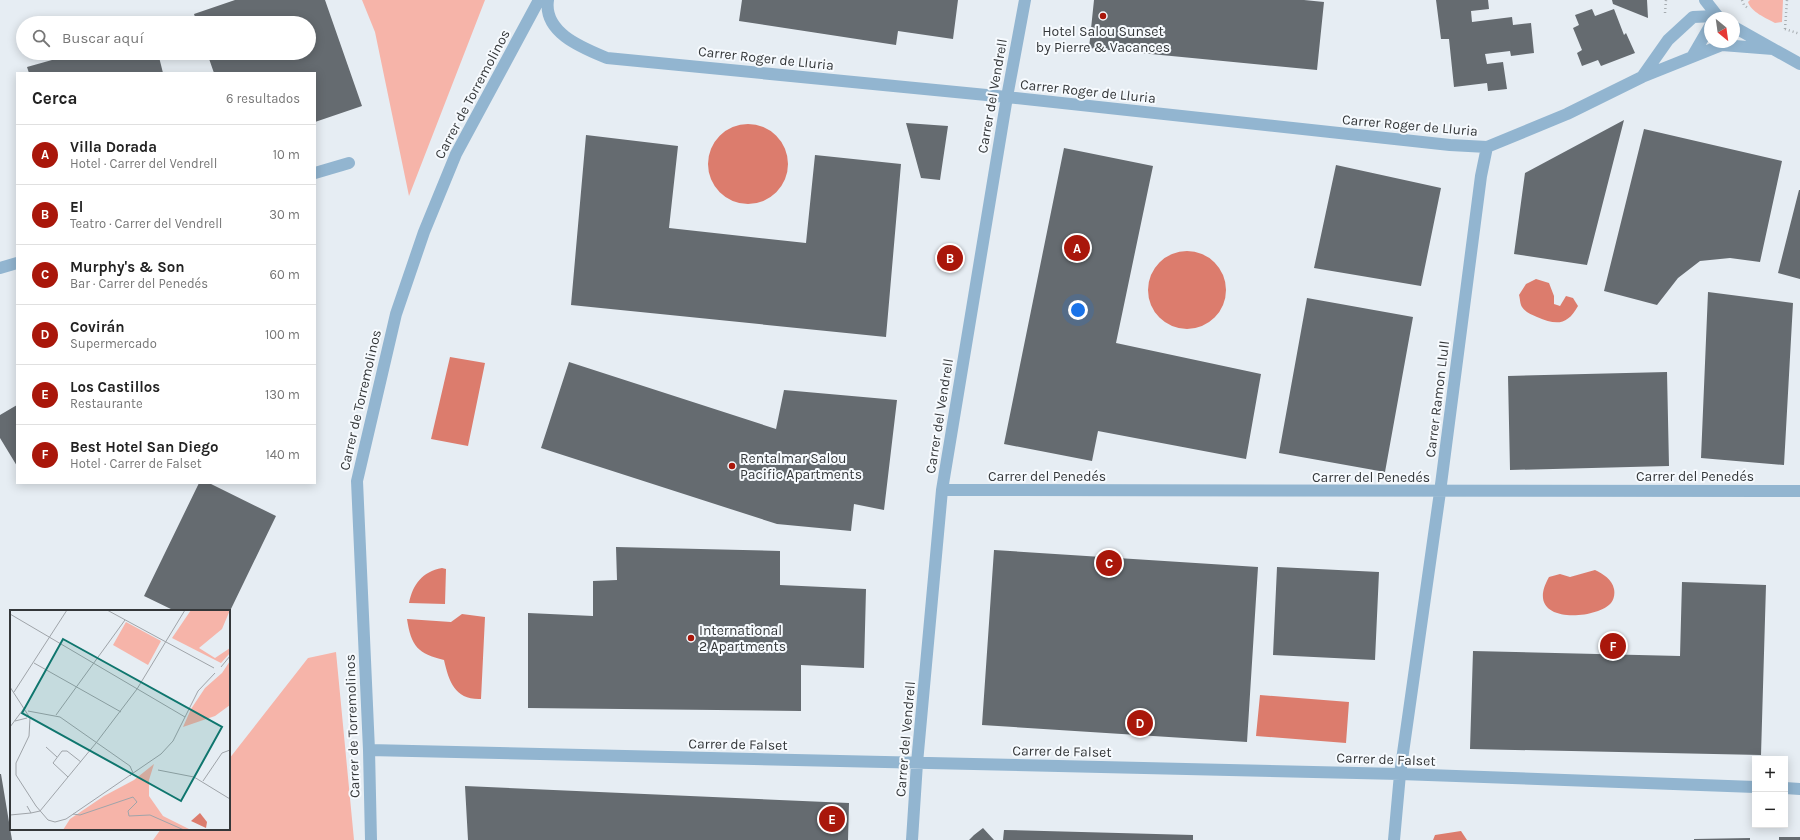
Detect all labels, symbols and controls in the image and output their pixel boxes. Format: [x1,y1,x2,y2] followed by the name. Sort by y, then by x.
[1098,11,1108,21] marker: Hotel Salou Sunset by Pierre & Vacances
[1704,12,1740,48] north arrow
[16,16,316,60] search box
[1036,23,1170,56] place label: Hotel Salou Sunset by Pierre & Vacances
[30,27,52,49] icon: search
[431,27,514,162] street label: Carrer de Torremolinos
[62,29,144,47] text: Buscar aquí
[974,37,1011,155] street label: Carrer del Vendrell
[697,43,835,74] street label: Carrer Roger de Lluria
[1019,76,1157,107] street label: Carrer Roger de Lluria
[32,88,77,108] text: Cerca
[226,91,300,106] text: 6 resultados
[1341,111,1479,140] street label: Carrer Roger de Lluria
[70,138,157,156] text: Villa Dorada
[41,147,49,162] text: A
[273,147,300,162] text: 10 m
[70,156,217,171] text: Hotel · Carrer del Vendrell
[70,198,83,216] text: El
[41,207,49,222] text: B
[269,207,300,222] text: 30 m
[70,216,222,231] text: Teatro · Carrer del Vendrell
[1064,233,1090,263] pin: A
[937,243,963,273] pin: B
[70,258,185,276] text: Murphy's & Son
[41,267,49,282] text: C
[270,267,300,282] text: 60 m
[70,276,208,291] text: Bar · Carrer del Penedés
[1068,300,1088,320] your location
[70,318,125,336] text: Covirán
[41,327,49,342] text: D
[265,327,300,342] text: 100 m
[336,328,385,472] street label: Carrer de Torremolinos
[70,336,157,351] text: Supermercado
[1422,340,1453,458] street label: Carrer Ramon Llull
[922,357,957,475] street label: Carrer del Vendrell
[70,378,160,396] text: Los Castillos
[41,387,49,402] text: E
[265,387,300,402] text: 130 m
[70,396,143,411] text: Restaurante
[70,438,218,456] text: Best Hotel San Diego
[41,447,49,462] text: F
[265,447,300,462] text: 140 m
[740,450,862,483] place label: Rentalmar Salou Pacific Apartments
[70,456,202,471] text: Hotel · Carrer de Falset
[727,461,737,471] marker: Rentalmar Salou Pacific Apartments
[988,468,1106,485] street label: Carrer del Penedés
[1636,468,1754,485] street label: Carrer del Penedés
[1312,469,1430,486] street label: Carrer del Penedés
[1096,548,1122,578] pin: C
[10,610,230,830] inset map
[699,622,786,655] place label: International 2 Apartments
[1600,631,1626,661] pin: F
[686,633,696,643] marker: International 2 Apartments
[341,654,364,798] street label: Carrer de Torremolinos
[892,680,919,798] street label: Carrer del Vendrell
[1127,708,1153,738] pin: D
[688,735,788,754] street label: Carrer de Falset
[1012,742,1112,761] street label: Carrer de Falset
[1336,749,1436,770] street label: Carrer de Falset
[1752,756,1788,828] map controls
[1752,756,1788,792] button: +
[1752,792,1788,828] button: −
[819,804,845,834] pin: E

